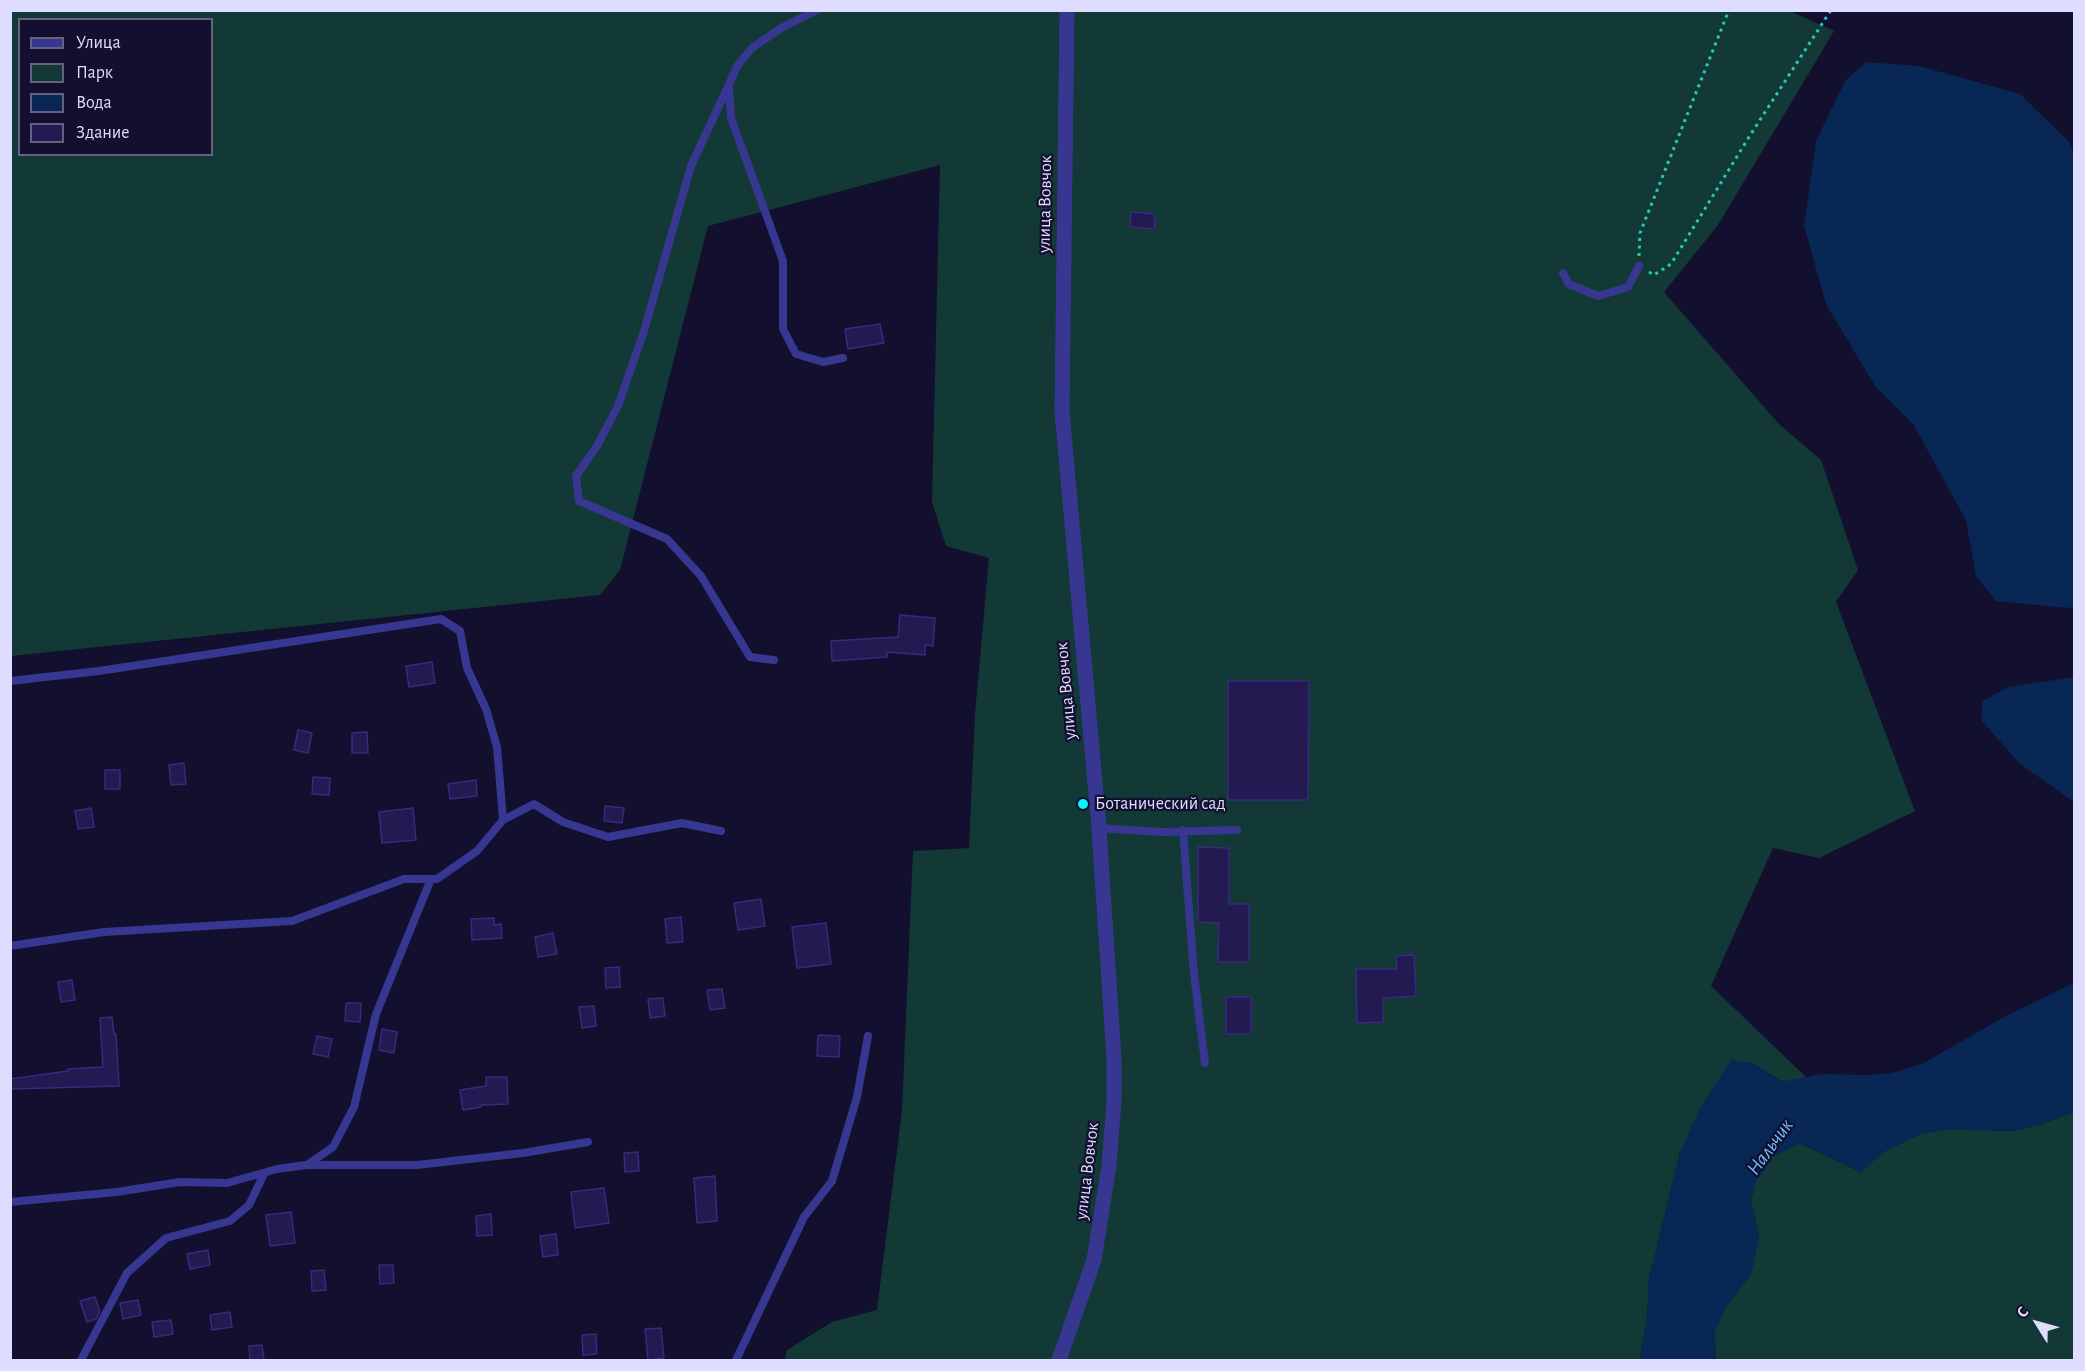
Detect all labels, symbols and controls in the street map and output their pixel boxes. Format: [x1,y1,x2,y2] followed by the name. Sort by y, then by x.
[18,18,213,156] legend
[76,34,121,52] text: Улица
[76,64,113,82] text: Парк
[76,94,112,112] text: Вода
[76,124,130,142] text: Здание
[1033,155,1057,253] street label: улица Вовчок
[1051,641,1081,741] street label: улица Вовчок
[1095,793,1226,815] place label: Ботанический сад
[1076,797,1090,811] marker: Ботанический сад
[1742,1114,1798,1180] water label: Нальчик
[1070,1121,1104,1221] street label: улица Вовчок
[2007,1293,2067,1353] north arrow
[2014,1304,2032,1321] text: С

